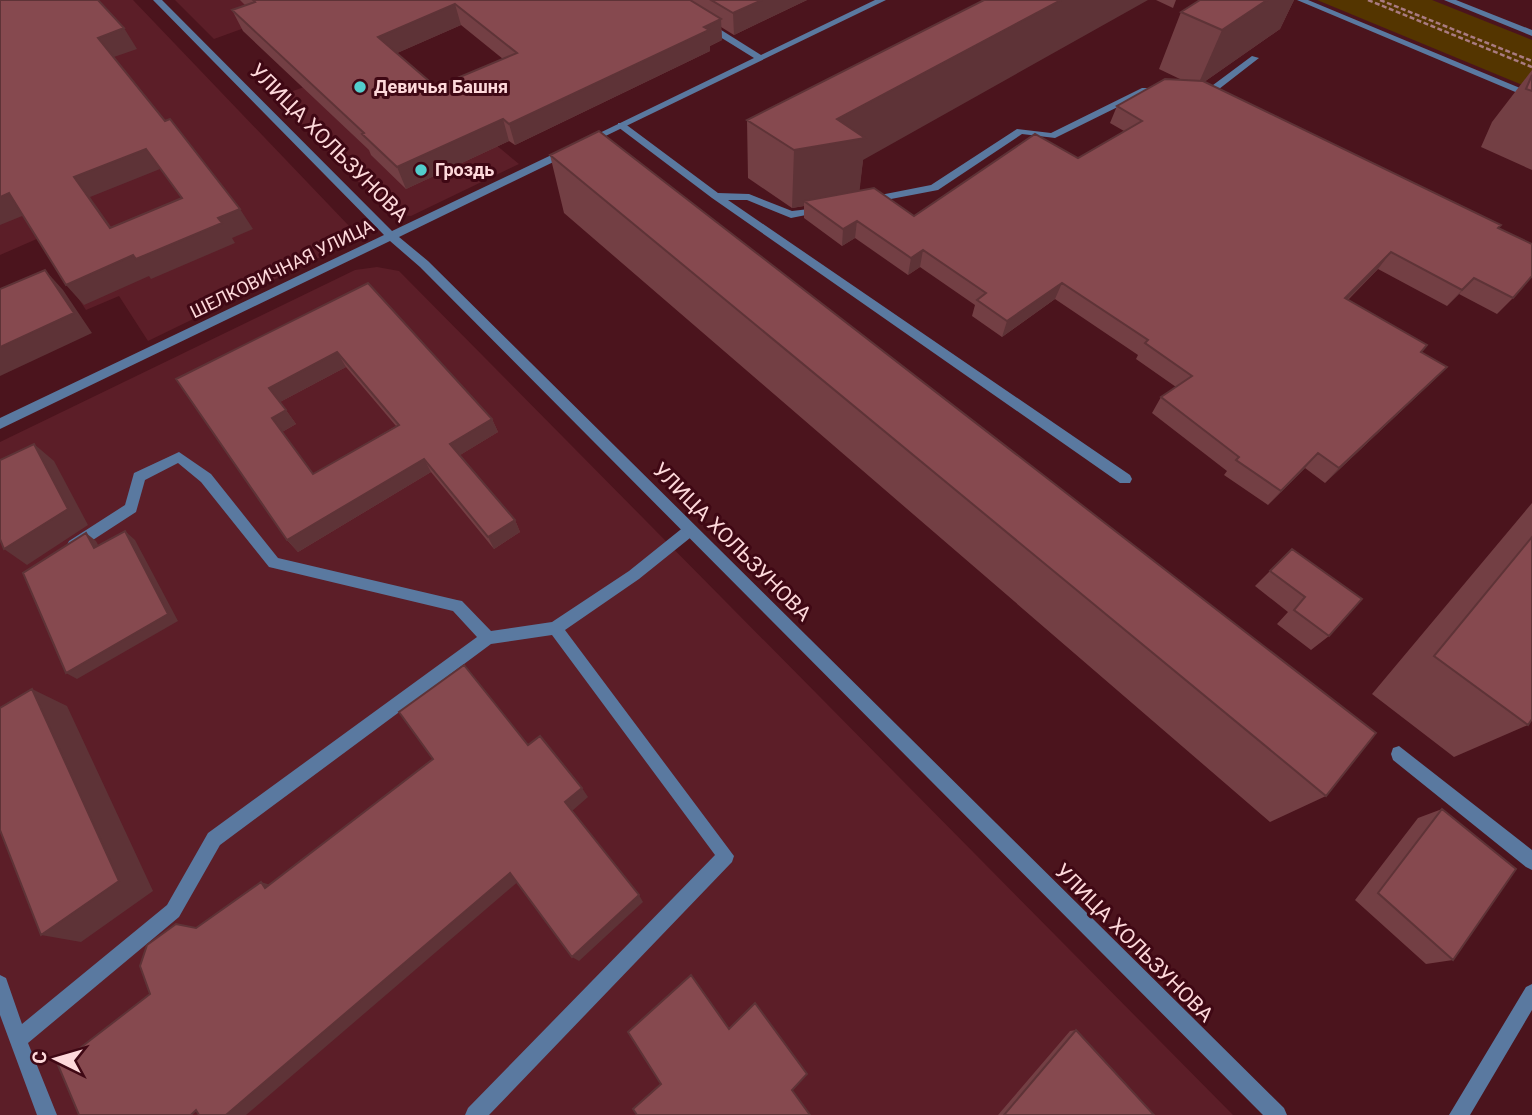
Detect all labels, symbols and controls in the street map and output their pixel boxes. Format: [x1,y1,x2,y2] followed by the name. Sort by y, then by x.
[245,59,413,227] street label: УЛИЦА ХОЛЬЗУНОВА
[374,76,508,97] place label: Девичья Башня
[352,79,368,95] marker: Девичья Башня
[435,159,494,180] place label: Гроздь
[413,162,429,178] marker: Гроздь
[186,215,377,322] street label: ШЕЛКОВИЧНАЯ УЛИЦА
[648,458,816,626] street label: УЛИЦА ХОЛЬЗУНОВА
[1050,859,1218,1027] street label: УЛИЦА ХОЛЬЗУНОВА
[21,1024,91,1094] north arrow
[28,1050,52,1065] text: С

